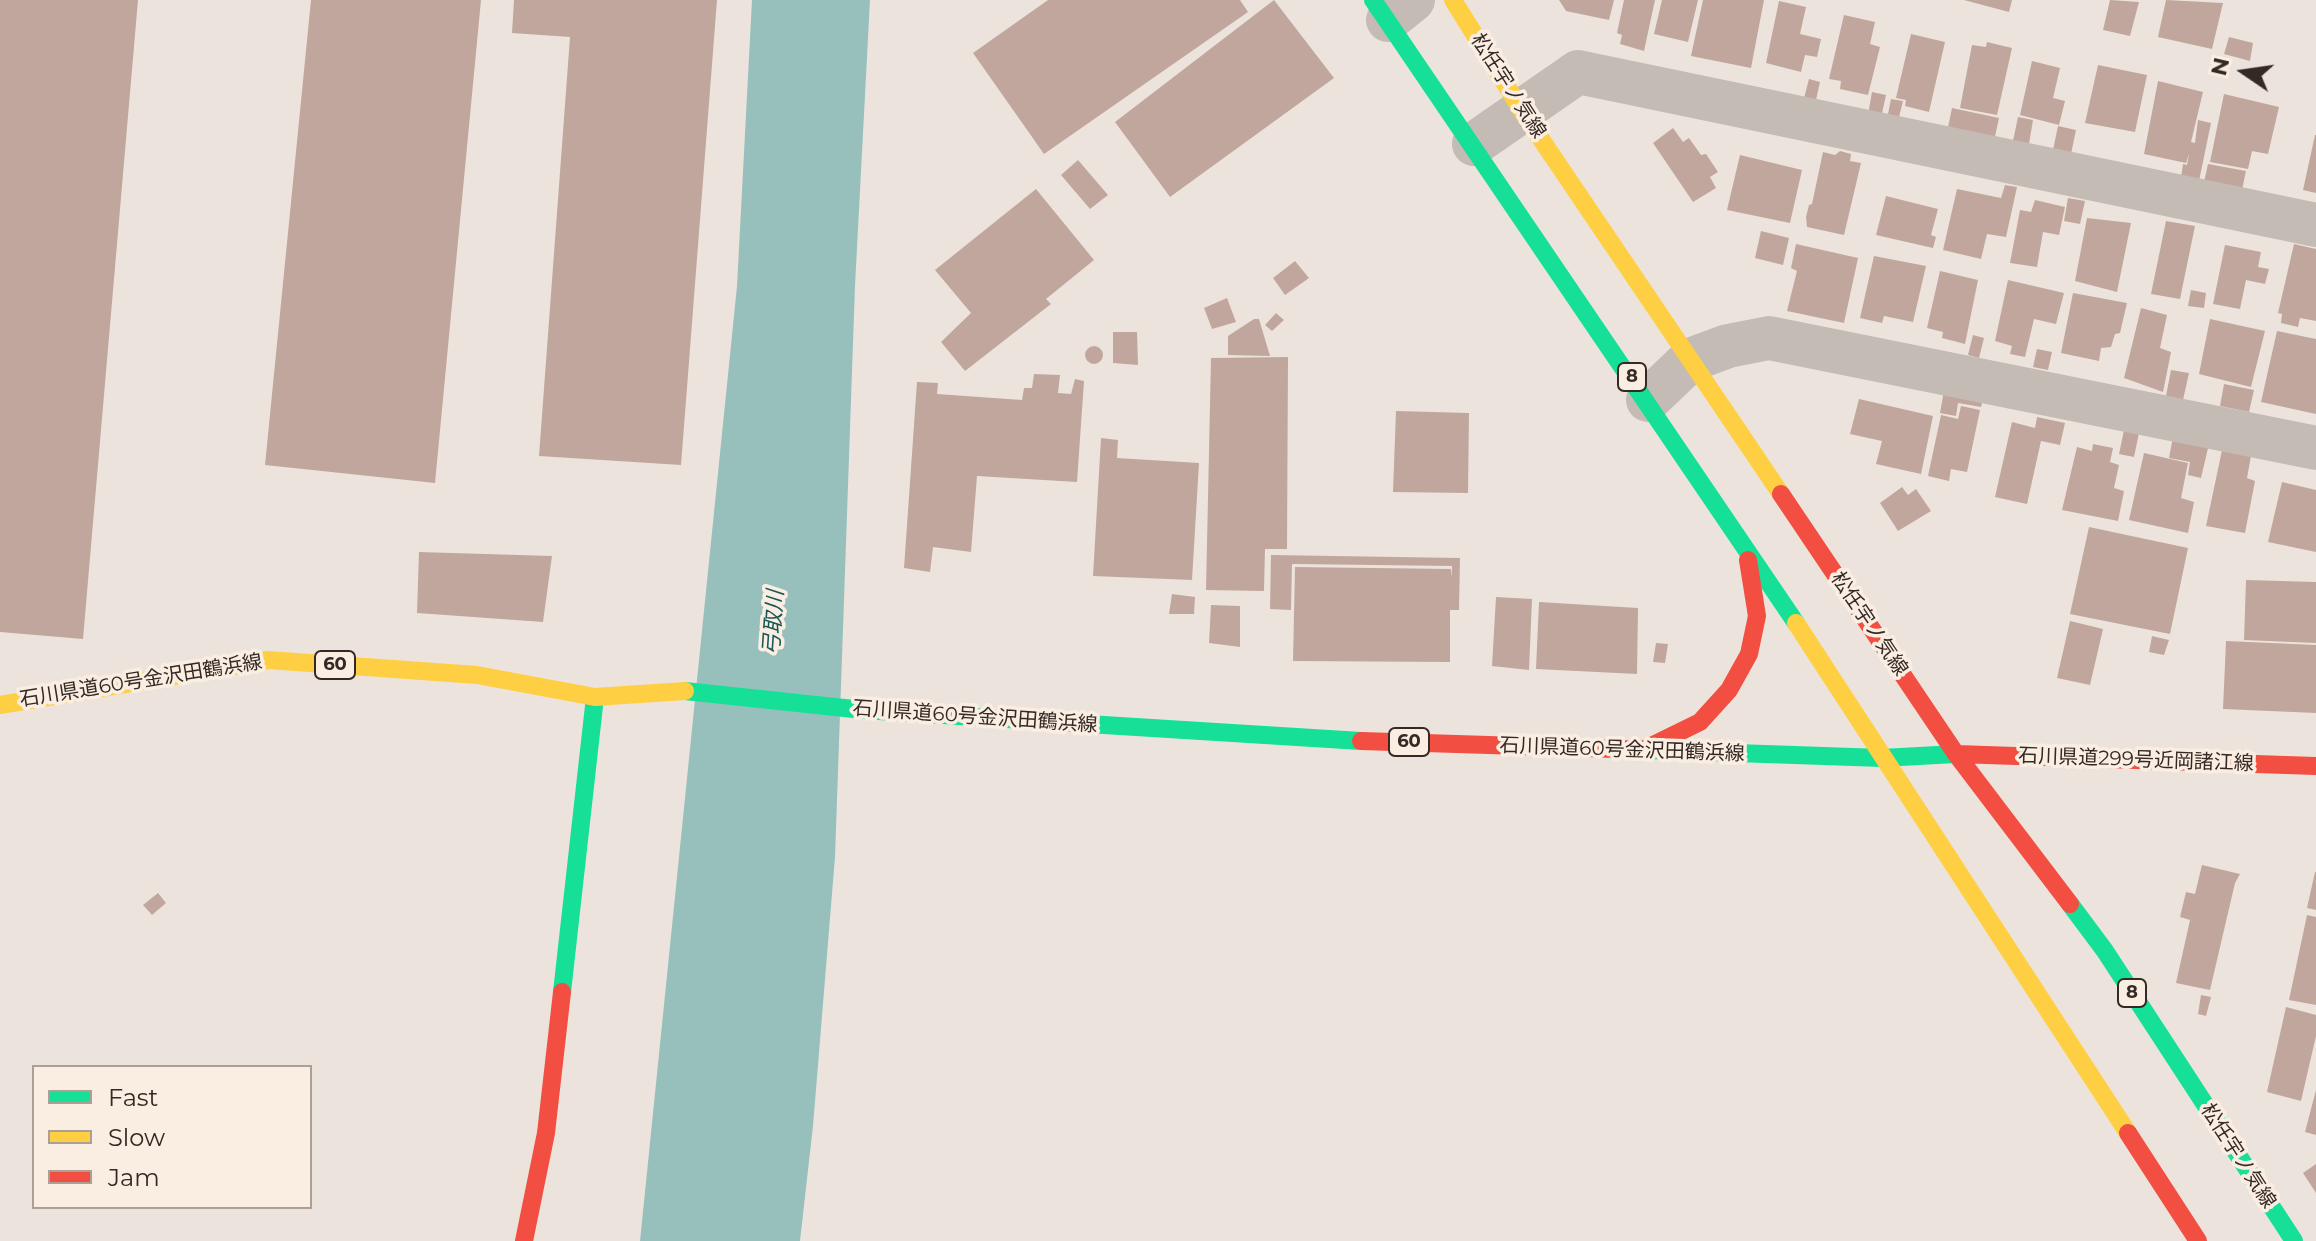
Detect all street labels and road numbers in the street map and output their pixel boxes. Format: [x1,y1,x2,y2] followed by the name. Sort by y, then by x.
[1465,29,1551,143] street label: 松任宇ノ気線
[1618,363,1646,391] road number: 8
[1826,568,1912,680] street label: 松任宇ノ気線
[18,650,264,712] street label: 石川県道60号金沢田鶴浜線
[315,651,355,679] road number: 60
[852,696,1098,738] street label: 石川県道60号金沢田鶴浜線
[1389,728,1429,756] road number: 60
[1499,734,1745,766] street label: 石川県道60号金沢田鶴浜線
[2018,744,2254,776] street label: 石川県道299号近岡諸江線
[2118,979,2146,1007] road number: 8
[2195,1099,2281,1213] street label: 松任宇ノ気線

